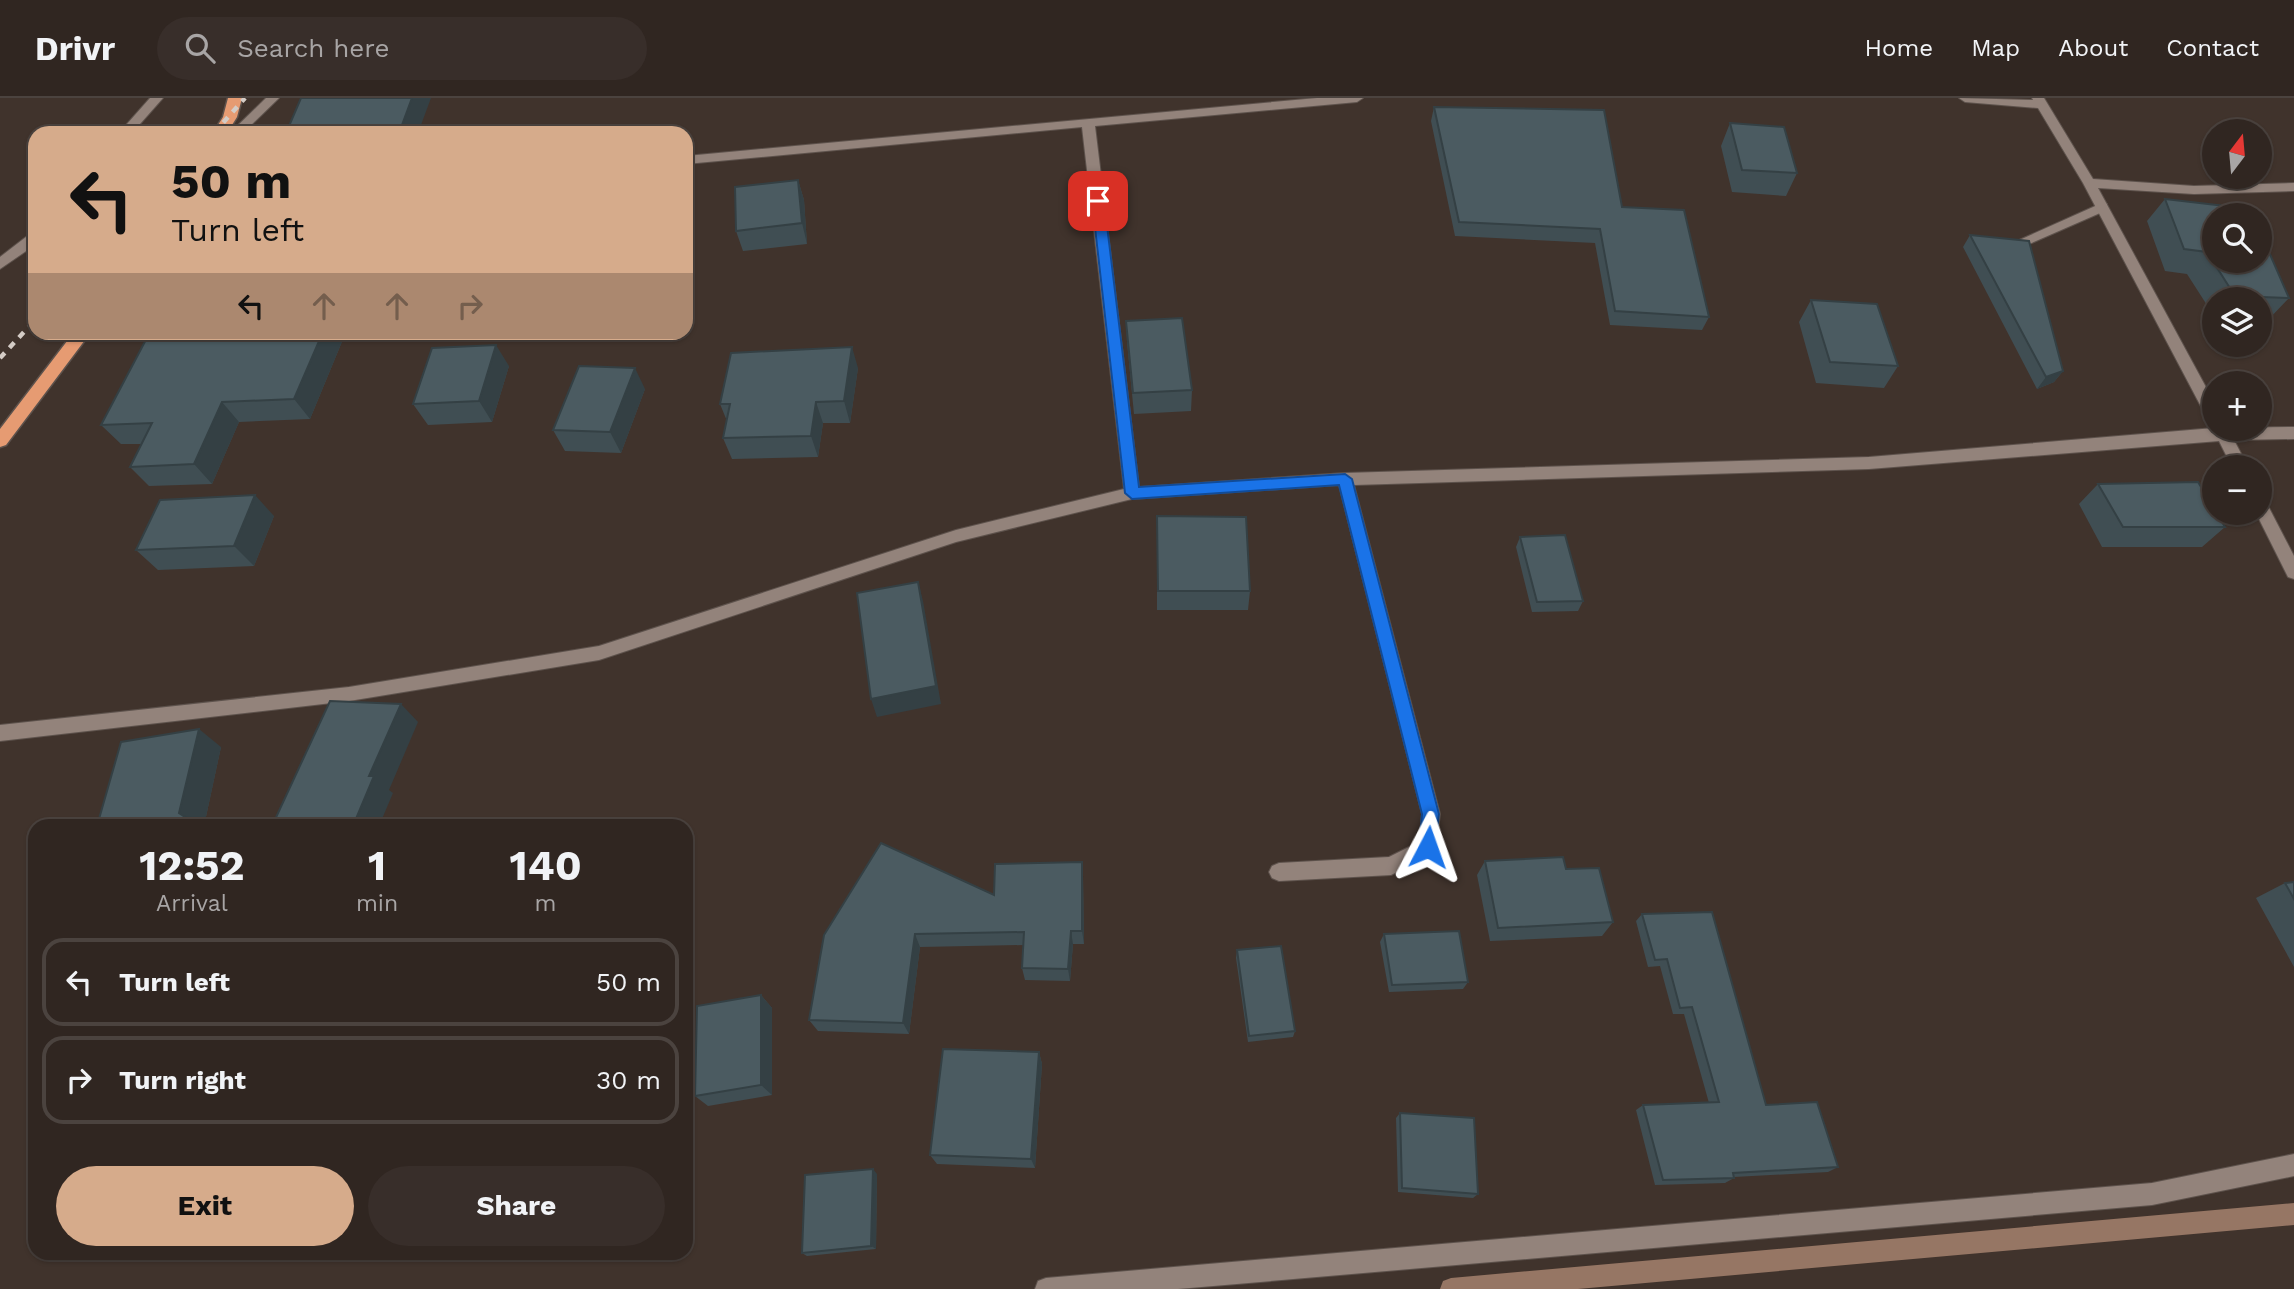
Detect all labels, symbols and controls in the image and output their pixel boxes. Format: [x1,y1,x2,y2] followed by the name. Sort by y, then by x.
[157,17,647,80] search box
[35,29,115,68] text: Drivr
[181,29,219,67] icon: search
[237,33,390,63] text: Search here
[1865,34,1933,62] text: Home
[1971,34,2020,62] text: Map
[2058,34,2128,62] text: About
[2166,34,2259,62] text: Contact
[2202,119,2272,189] north arrow
[2202,119,2272,525] map controls
[171,152,291,210] text: 50 m
[56,154,147,245] icon: left
[1068,171,1128,231] pin
[1079,182,1117,220] icon: arrive
[2202,203,2272,273] button: search
[171,211,304,249] text: Turn left
[232,287,270,325] icon: left
[305,287,343,325] icon: ahead
[378,287,416,325] icon: ahead
[451,287,489,325] icon: right
[2202,287,2272,357] button: layers
[2202,371,2272,441] button: +
[2202,455,2272,525] button: −
[1391,810,1465,884] position arrow
[139,841,245,890] text: 12:52
[368,841,386,890] text: 1
[509,841,582,890] text: 140
[156,890,228,917] text: Arrival
[356,890,398,917] text: min
[535,890,557,917] text: m
[60,963,98,1001] icon: left
[119,967,230,997] text: Turn left
[596,967,661,997] text: 50 m
[60,1061,98,1099] icon: right
[119,1065,246,1095] text: Turn right
[596,1065,661,1095] text: 30 m
[56,1166,354,1246] button: Exit
[368,1166,665,1246] button: Share

